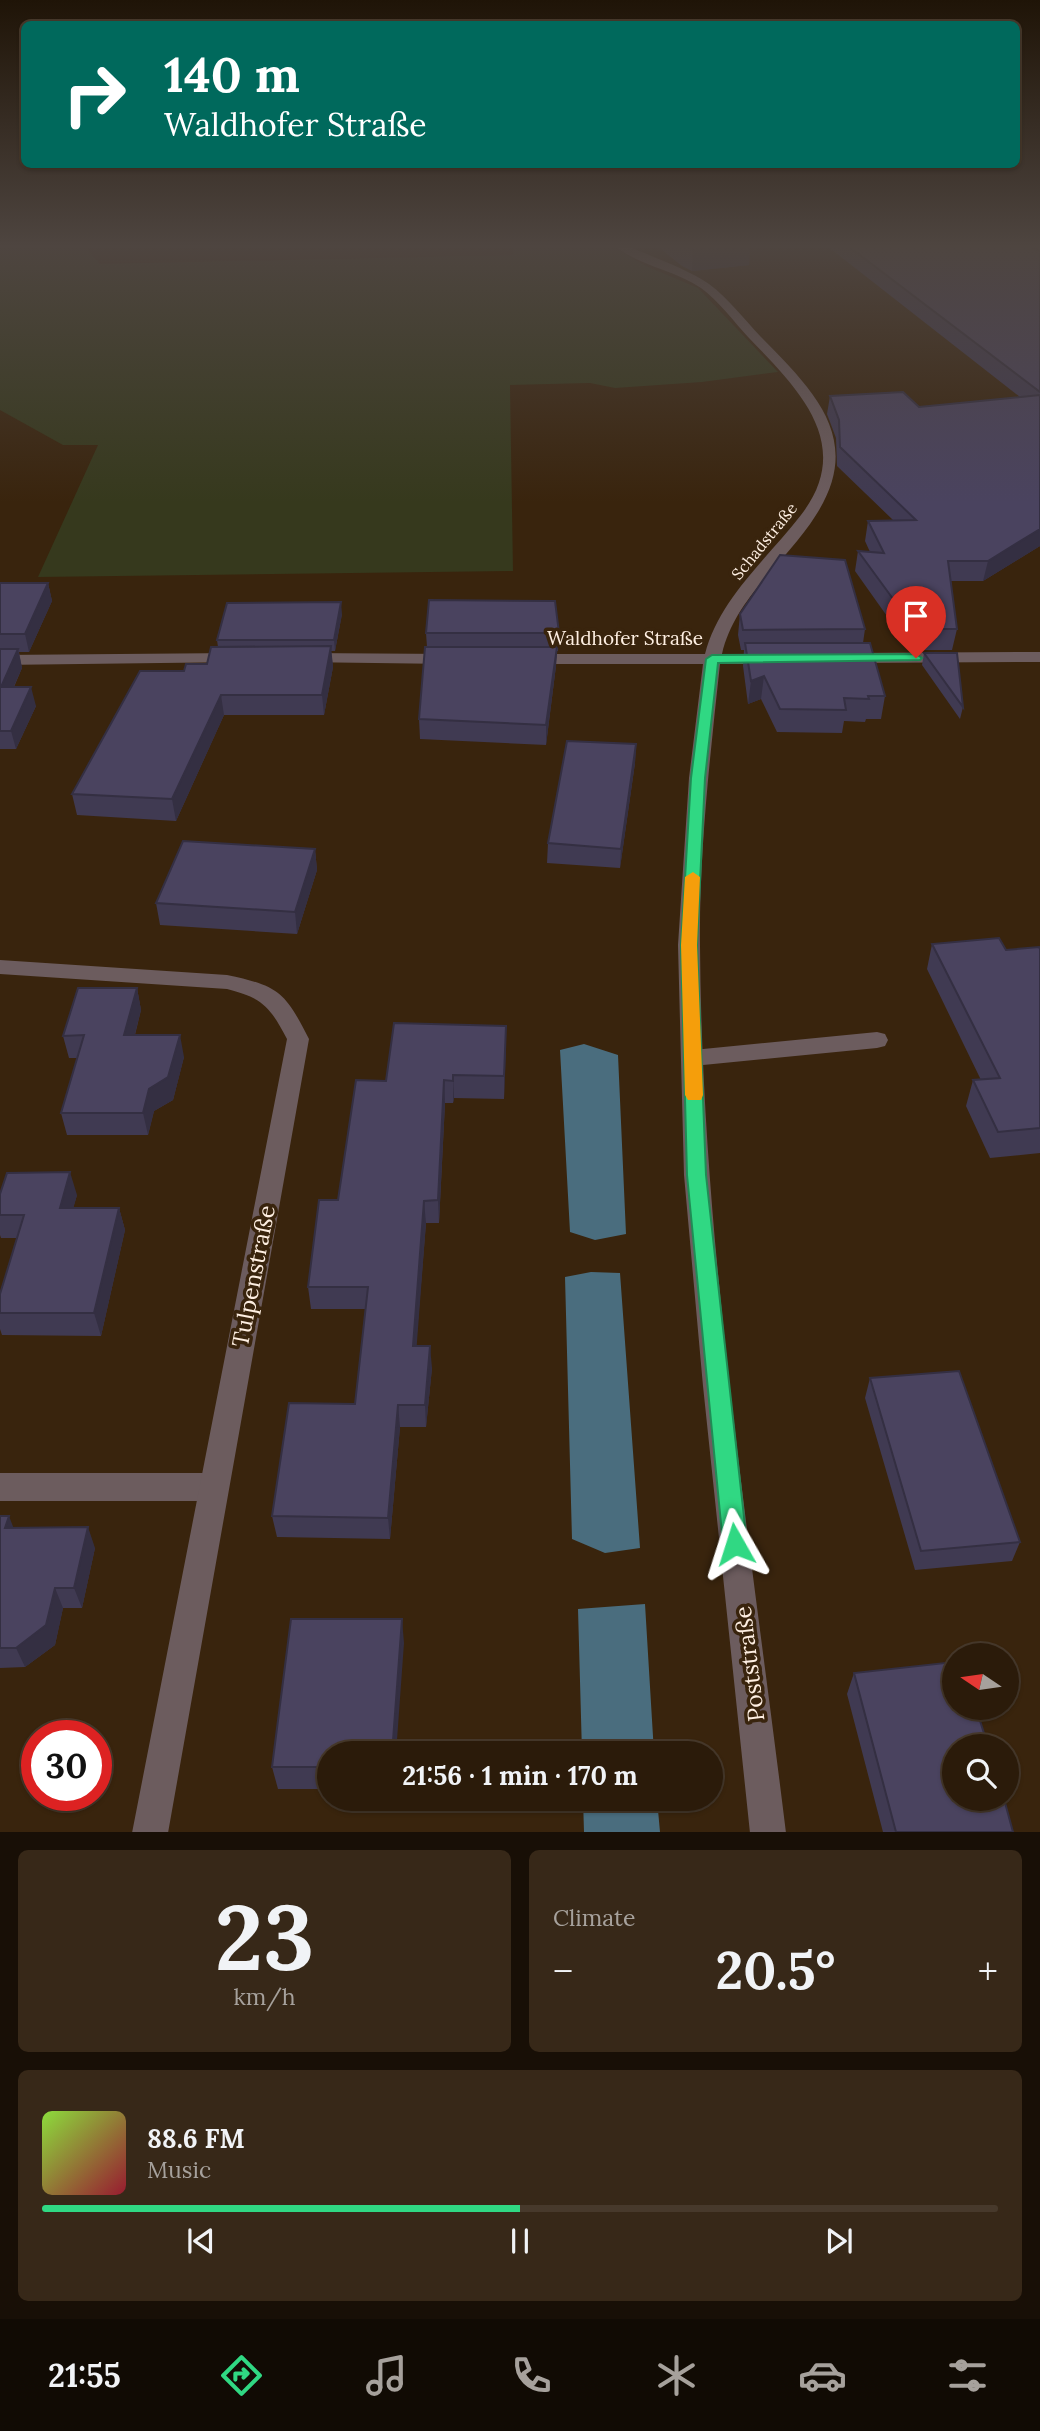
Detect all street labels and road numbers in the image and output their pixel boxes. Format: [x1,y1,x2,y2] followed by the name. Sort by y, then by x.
[727,498,801,584] street label: Schadstraße
[547,626,703,650] street label: Waldhofer Straße
[225,1203,281,1349] street label: Tulpenstraße
[728,1605,770,1723] street label: Poststraße

